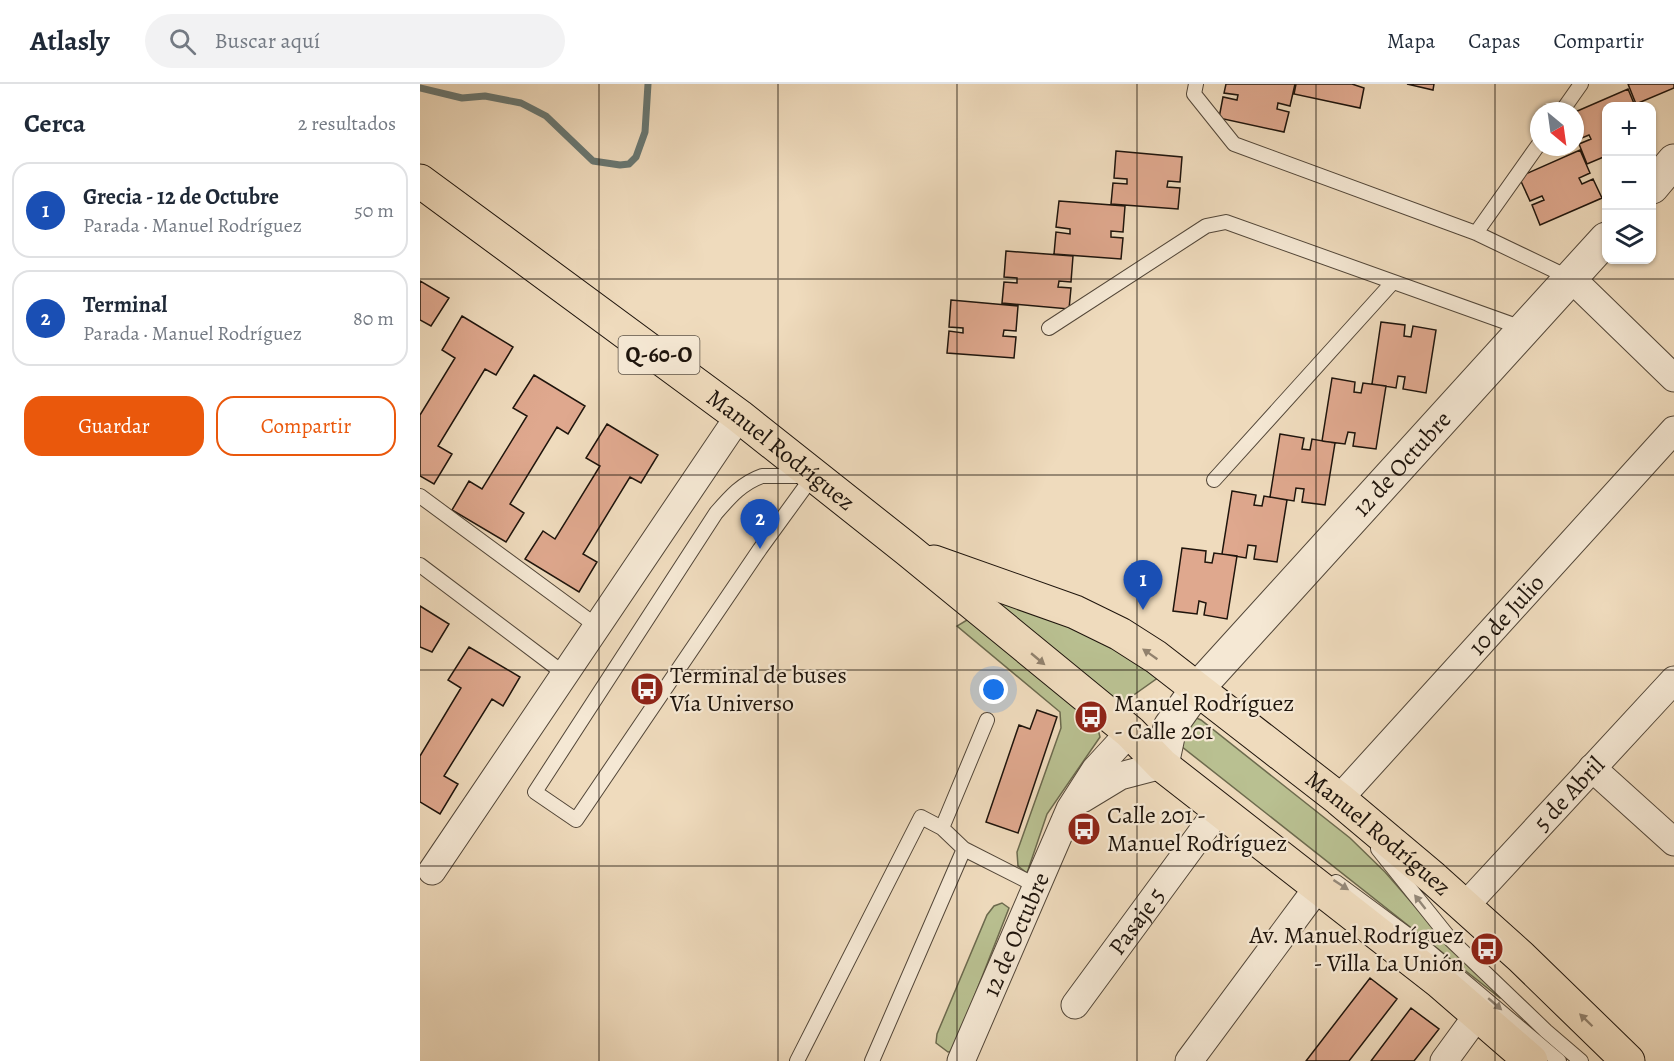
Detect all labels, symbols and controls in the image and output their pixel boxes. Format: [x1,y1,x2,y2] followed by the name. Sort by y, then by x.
[145,14,565,68] search box
[30,22,109,60] text: Atlasly
[166,25,199,58] icon: search
[214,26,320,56] text: Buscar aquí
[1387,27,1435,55] text: Mapa
[1468,27,1521,55] text: Capas
[1554,27,1644,55] text: Compartir
[1530,102,1584,156] north arrow
[1602,102,1656,264] map controls
[1602,102,1656,156] button: +
[24,106,86,141] text: Cerca
[298,110,396,137] text: 2 resultados
[1602,156,1656,210] button: −
[83,182,279,212] text: Grecia - 12 de Octubre
[42,197,49,224] text: 1
[354,197,394,224] text: 50 m
[1602,210,1656,264] button: layers
[83,212,302,239] text: Parada · Manuel Rodríguez
[83,290,167,320] text: Terminal
[41,305,50,332] text: 2
[353,305,394,332] text: 80 m
[83,320,302,347] text: Parada · Manuel Rodríguez
[618,336,700,374] road number: Q-60-O
[700,382,862,518] street label: Manuel Rodríguez
[24,396,204,456] button: Guardar
[216,396,396,456] button: Compartir
[1345,404,1458,523] street label: 12 de Octubre
[740,500,780,549] pin: 2
[1124,560,1162,610] pin: 1
[1461,567,1551,662] street label: 10 de Julio
[1143,648,1159,660] one-way arrow
[1030,653,1046,666] one-way arrow
[669,659,847,719] place label: Terminal de buses Vía Universo
[629,671,665,707] bus stop icon: Terminal de buses Vía Universo
[979,675,1008,704] your location
[1114,687,1294,747] place label: Manuel Rodríguez - Calle 201
[1073,699,1109,735] bus stop icon: Manuel Rodríguez - Calle 201
[1526,749,1612,838] street label: 5 de Abril
[1299,763,1458,903] street label: Manuel Rodríguez
[1107,799,1287,859] place label: Calle 201 - Manuel Rodríguez
[1066,811,1102,847] bus stop icon: Calle 201 - Manuel Rodríguez
[975,867,1057,1001] street label: 12 de Octubre
[1332,879,1348,891] one-way arrow
[1101,881,1172,962] street label: Pasaje 5
[1415,895,1427,910] one-way arrow
[1249,919,1464,979] place label: Av. Manuel Rodríguez - Villa La Unión
[1469,931,1505,967] bus stop icon: Av. Manuel Rodríguez - Villa La Unión
[1487,998,1503,1011] one-way arrow
[1579,1014,1593,1028] one-way arrow

